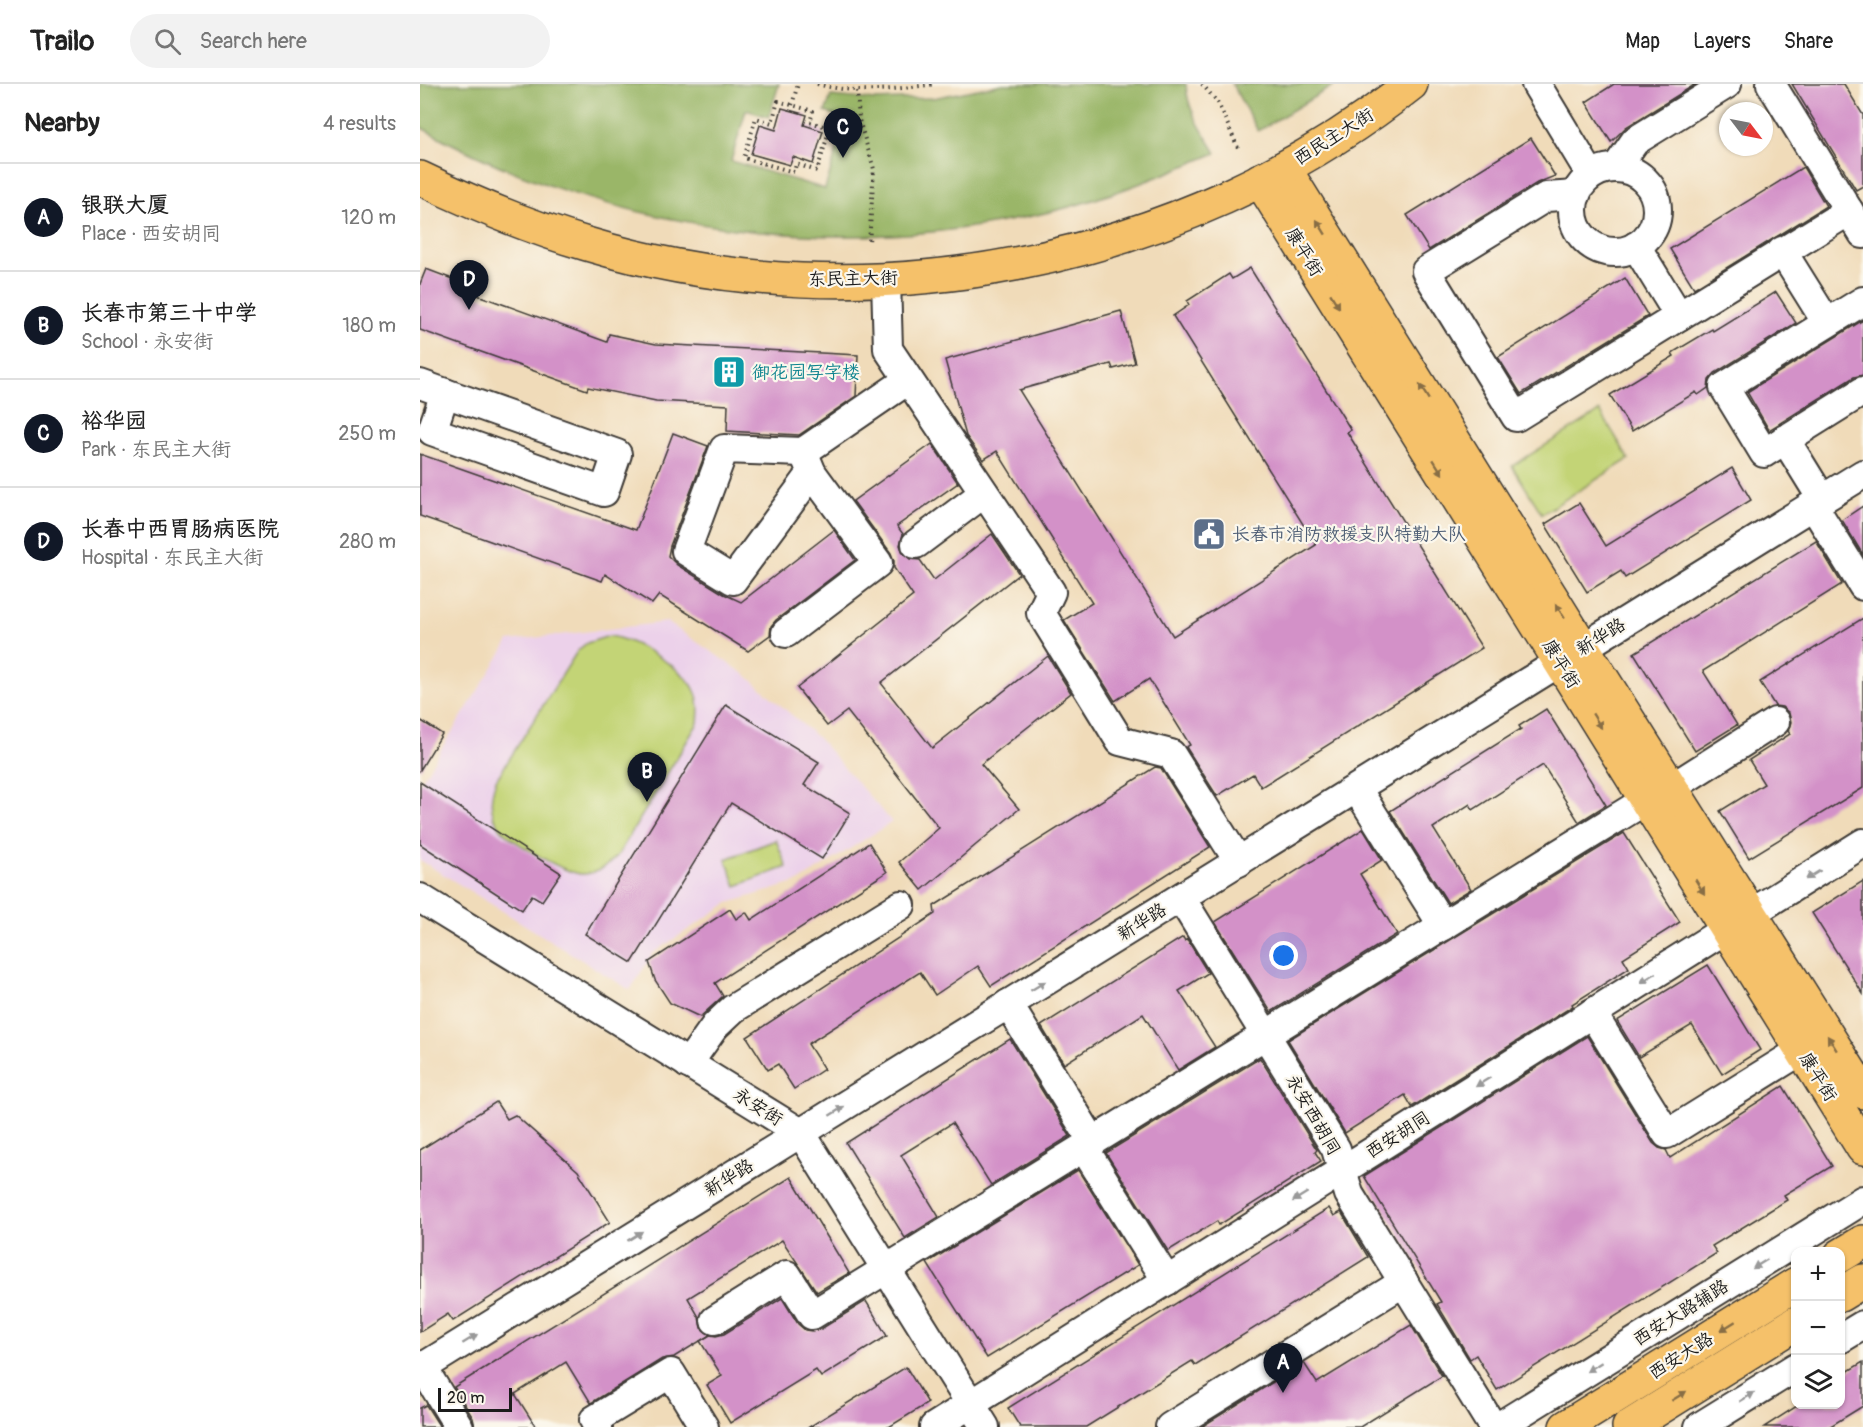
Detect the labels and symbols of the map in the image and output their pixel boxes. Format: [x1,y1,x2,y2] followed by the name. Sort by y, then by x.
[1719,102,1773,156] north arrow
[1290,103,1378,171] street label: 西民主大街
[824,109,862,158] pin: C
[1315,219,1327,235] one-way arrow
[1280,223,1328,281] street label: 康平街
[449,260,488,310] pin: D
[808,267,898,291] street label: 东民主大街
[1330,293,1341,309] one-way arrow
[711,354,747,390] building icon: 御花园写字楼
[752,361,860,384] place label: 御花园写字楼
[1418,384,1429,400] one-way arrow
[1433,459,1444,475] one-way arrow
[1191,516,1227,552] public building icon: 长春市消防救援支队特勤大队
[1232,523,1466,546] place label: 长春市消防救援支队特勤大队
[1555,603,1566,619] one-way arrow
[1572,613,1630,661] street label: 新华路
[1537,635,1585,693] street label: 康平街
[1591,713,1602,729] one-way arrow
[628,752,666,802] pin: B
[1805,869,1822,880] one-way arrow
[1695,879,1706,895] one-way arrow
[1113,898,1171,946] street label: 新华路
[1269,941,1298,970] your location
[1640,972,1656,983] one-way arrow
[1030,981,1046,992] one-way arrow
[1826,1035,1837,1051] one-way arrow
[1794,1048,1842,1106] street label: 康平街
[1281,1070,1345,1160] street label: 永安西胡同
[1475,1076,1491,1087] one-way arrow
[729,1083,787,1131] street label: 永安街
[829,1106,845,1117] one-way arrow
[1361,1106,1435,1164] street label: 西安胡同
[700,1154,758,1202] street label: 新华路
[1292,1191,1308,1202] one-way arrow
[627,1230,644,1241] one-way arrow
[1752,1259,1768,1270] one-way arrow
[1629,1275,1733,1351] street label: 西安大路辅路
[1720,1321,1736,1332] one-way arrow
[1644,1327,1718,1385] street label: 西安大路
[462,1333,478,1344] one-way arrow
[1264,1344,1302,1393] pin: A
[1586,1362,1602,1373] one-way arrow
[438,1385,512,1412] scale bar
[1671,1391,1687,1402] one-way arrow
[1739,1391,1755,1402] one-way arrow

